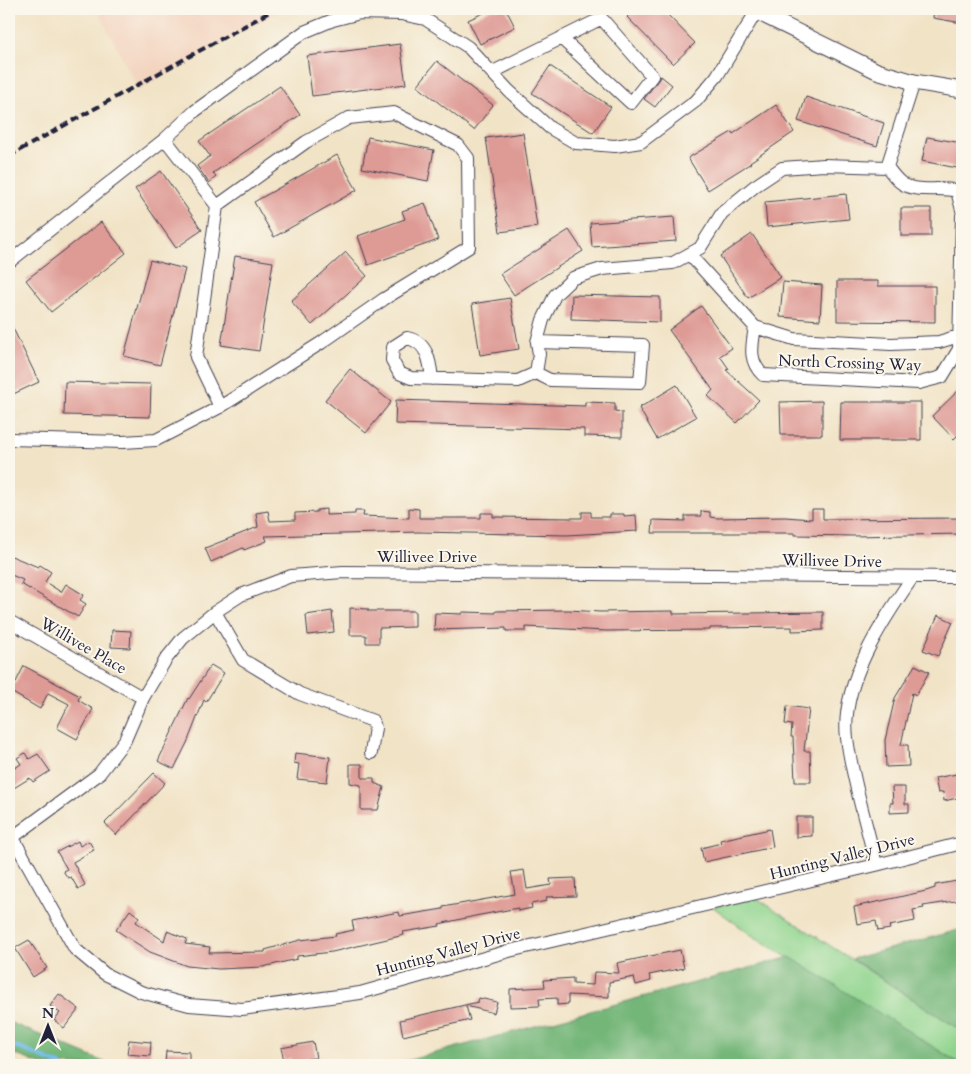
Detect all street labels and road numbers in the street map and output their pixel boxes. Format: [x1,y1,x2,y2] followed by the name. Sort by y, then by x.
[778,350,923,377] street label: North Crossing Way
[376,546,477,568] street label: Willivee Drive
[781,549,882,573] street label: Willivee Drive
[35,612,131,680] street label: Willivee Place
[767,828,917,886] street label: Hunting Valley Drive
[374,922,523,982] street label: Hunting Valley Drive

